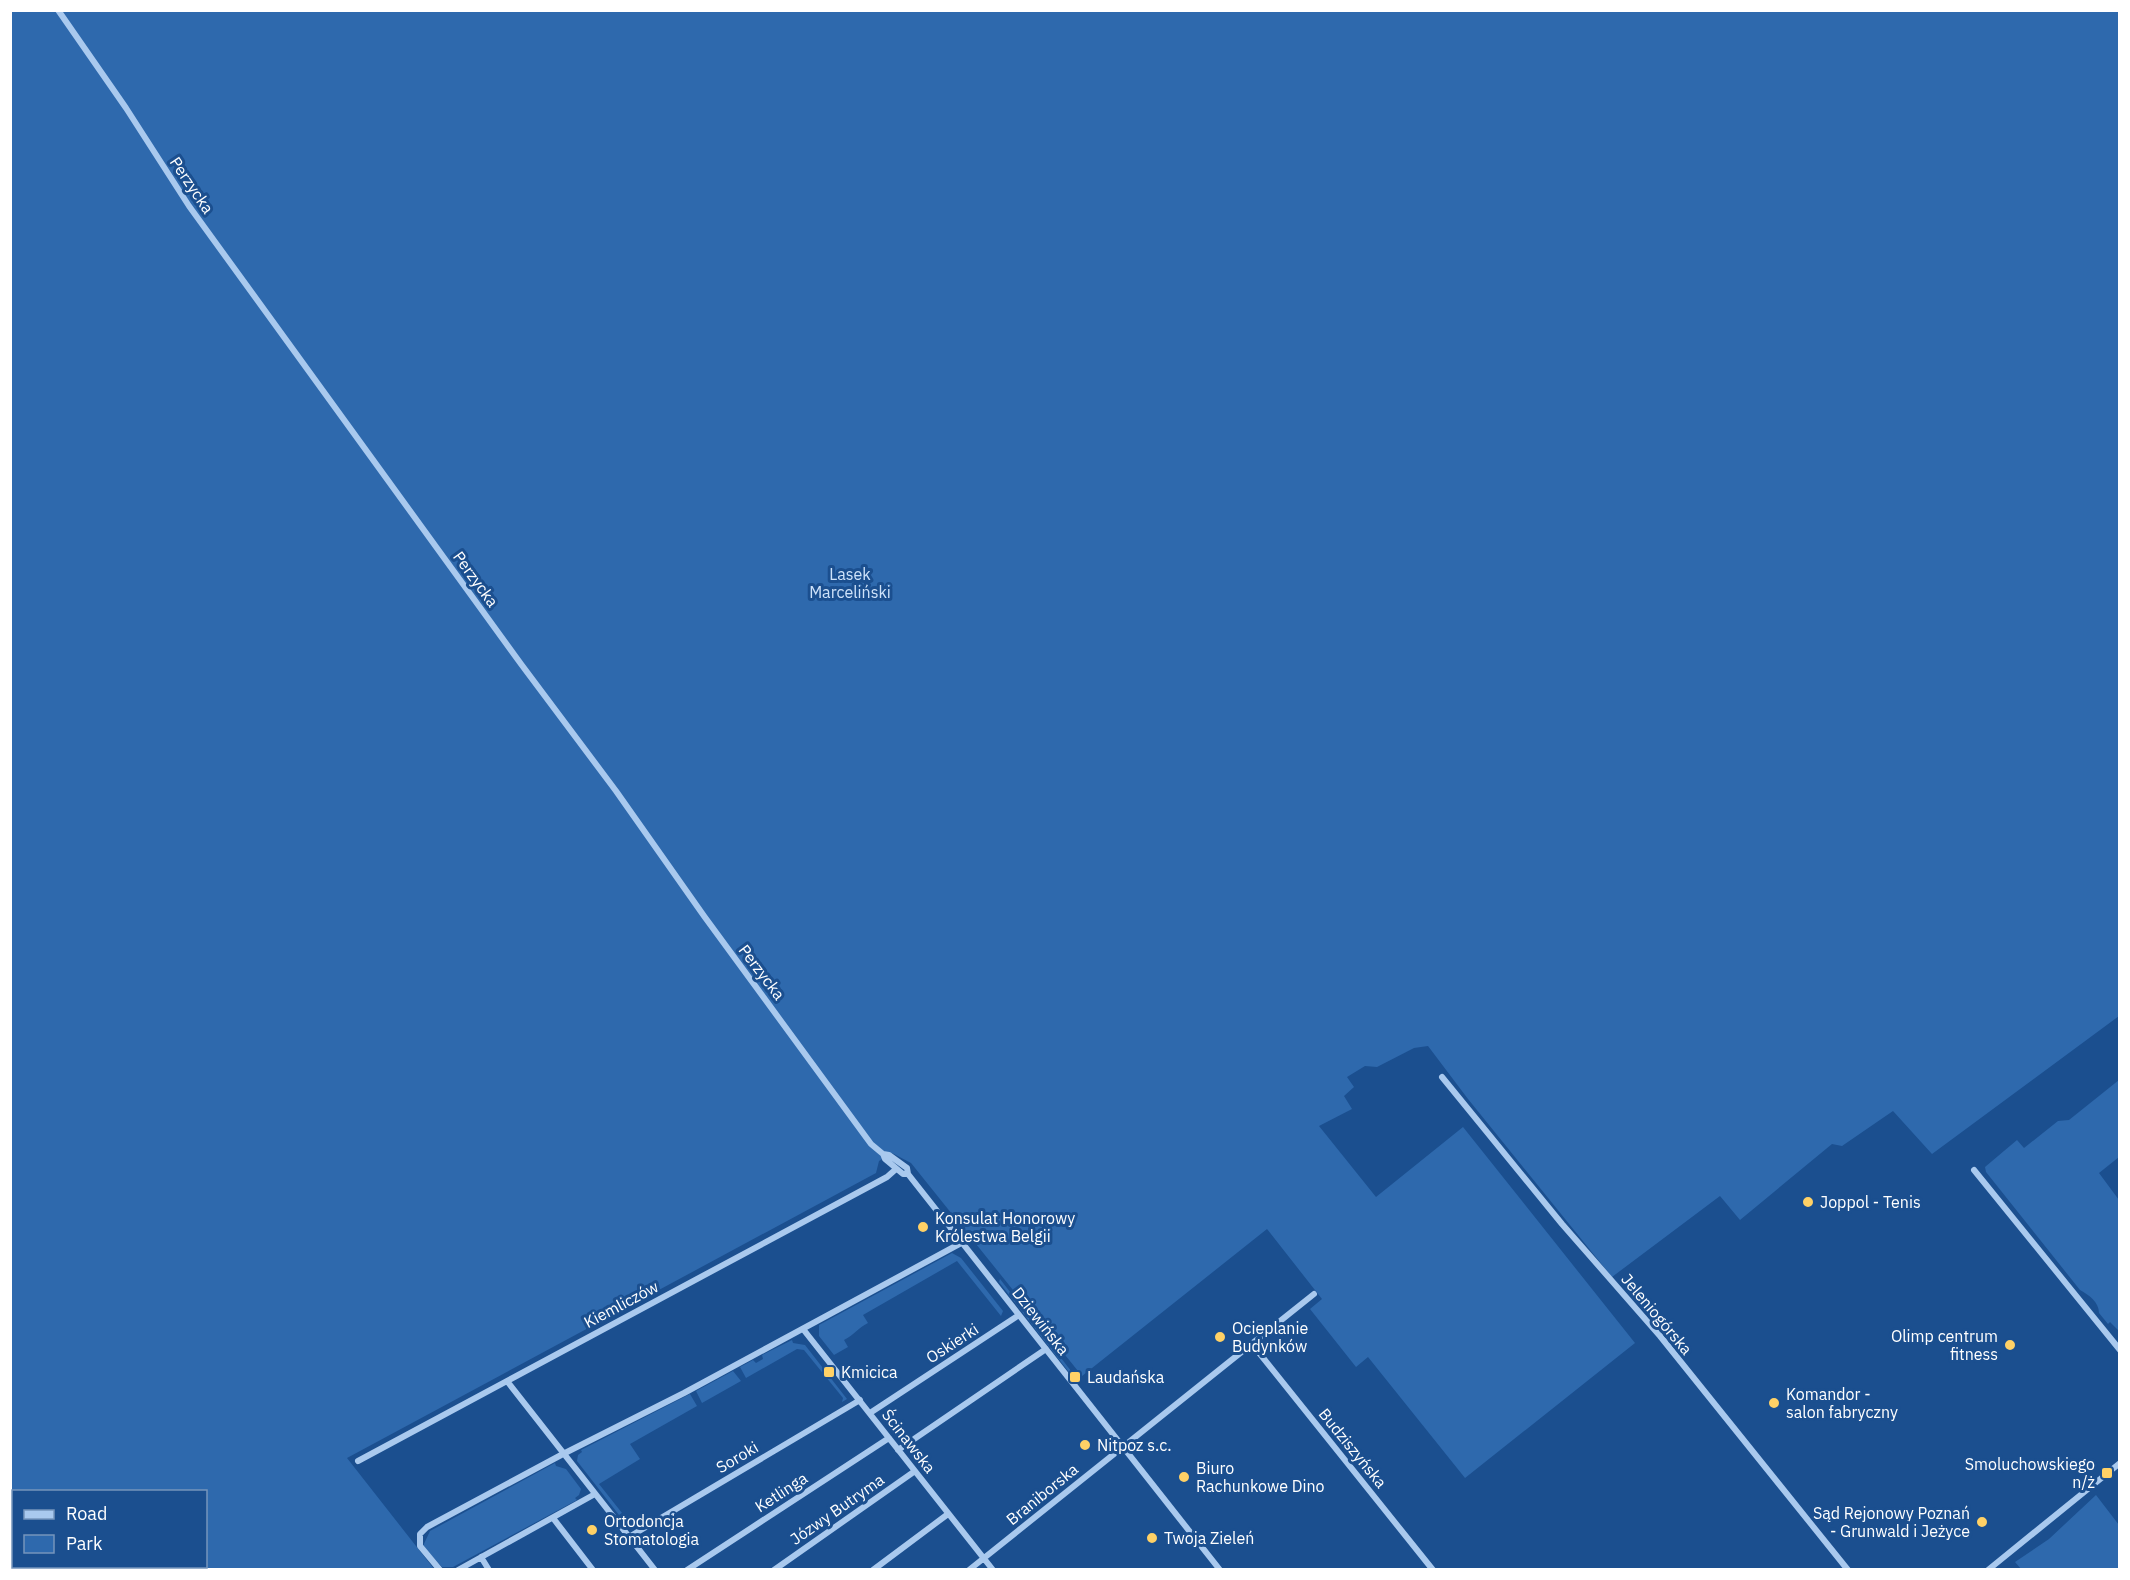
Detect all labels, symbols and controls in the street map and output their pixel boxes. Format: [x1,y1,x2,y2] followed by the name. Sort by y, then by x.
[166,153,219,218] street label: Perzycka
[449,547,503,611] street label: Perzycka
[809,564,891,602] park label: Lasek Marceliński
[735,940,790,1004] street label: Perzycka
[1820,1192,1921,1212] place label: Joppol - Tenis
[1801,1195,1815,1209] marker: Joppol - Tenis
[935,1208,1075,1246] place label: Konsulat Honorowy Królestwa Belgii
[916,1220,930,1234] marker: Konsulat Honorowy Królestwa Belgii
[1617,1269,1697,1359] street label: Jeleniogórska
[580,1276,662,1332] street label: Kiemliczów
[1008,1283,1074,1359] street label: Dziewińska
[1232,1318,1308,1356] place label: Ocieplanie Budynków
[922,1319,982,1367] street label: Oskierki
[1891,1326,1998,1364] place label: Olimp centrum fitness
[1213,1330,1227,1344] marker: Ocieplanie Budynków
[2003,1338,2017,1352] marker: Olimp centrum fitness
[841,1362,898,1382] place label: Kmicica
[822,1365,836,1379] marker: Kmicica
[1087,1367,1165,1387] place label: Laudańska
[1068,1370,1082,1384] marker: Laudańska
[1786,1384,1898,1422] place label: Komandor - salon fabryczny
[1767,1396,1781,1410] marker: Komandor - salon fabryczny
[878,1404,941,1477] street label: Ścinawska
[1315,1404,1392,1492] street label: Budziszyńska
[1097,1435,1172,1455] place label: Nitpoz s.c.
[712,1437,762,1477] street label: Soroki
[1078,1438,1092,1452] marker: Nitpoz s.c.
[1965,1454,2095,1492] place label: Smoluchowskiego n/ż
[1196,1458,1325,1496] place label: Biuro Rachunkowe Dino
[1002,1459,1082,1529] street label: Braniborska
[2100,1466,2114,1480] marker: Smoluchowskiego n/ż
[751,1467,811,1516] street label: Ketlinga
[786,1469,888,1549] street label: Józwy Butryma
[1177,1470,1191,1484] marker: Biuro Rachunkowe Dino
[12,1490,207,1568] legend
[66,1502,107,1525] text: Road
[1813,1503,1970,1541] place label: Sąd Rejonowy Poznań - Grunwald i Jeżyce
[604,1511,700,1549] place label: Ortodoncja Stomatologia
[1975,1515,1989,1529] marker: Sąd Rejonowy Poznań - Grunwald i Jeżyce
[585,1523,599,1537] marker: Ortodoncja Stomatologia
[1164,1528,1254,1548] place label: Twoja Zieleń
[1145,1531,1159,1545] marker: Twoja Zieleń
[66,1532,103,1555] text: Park

